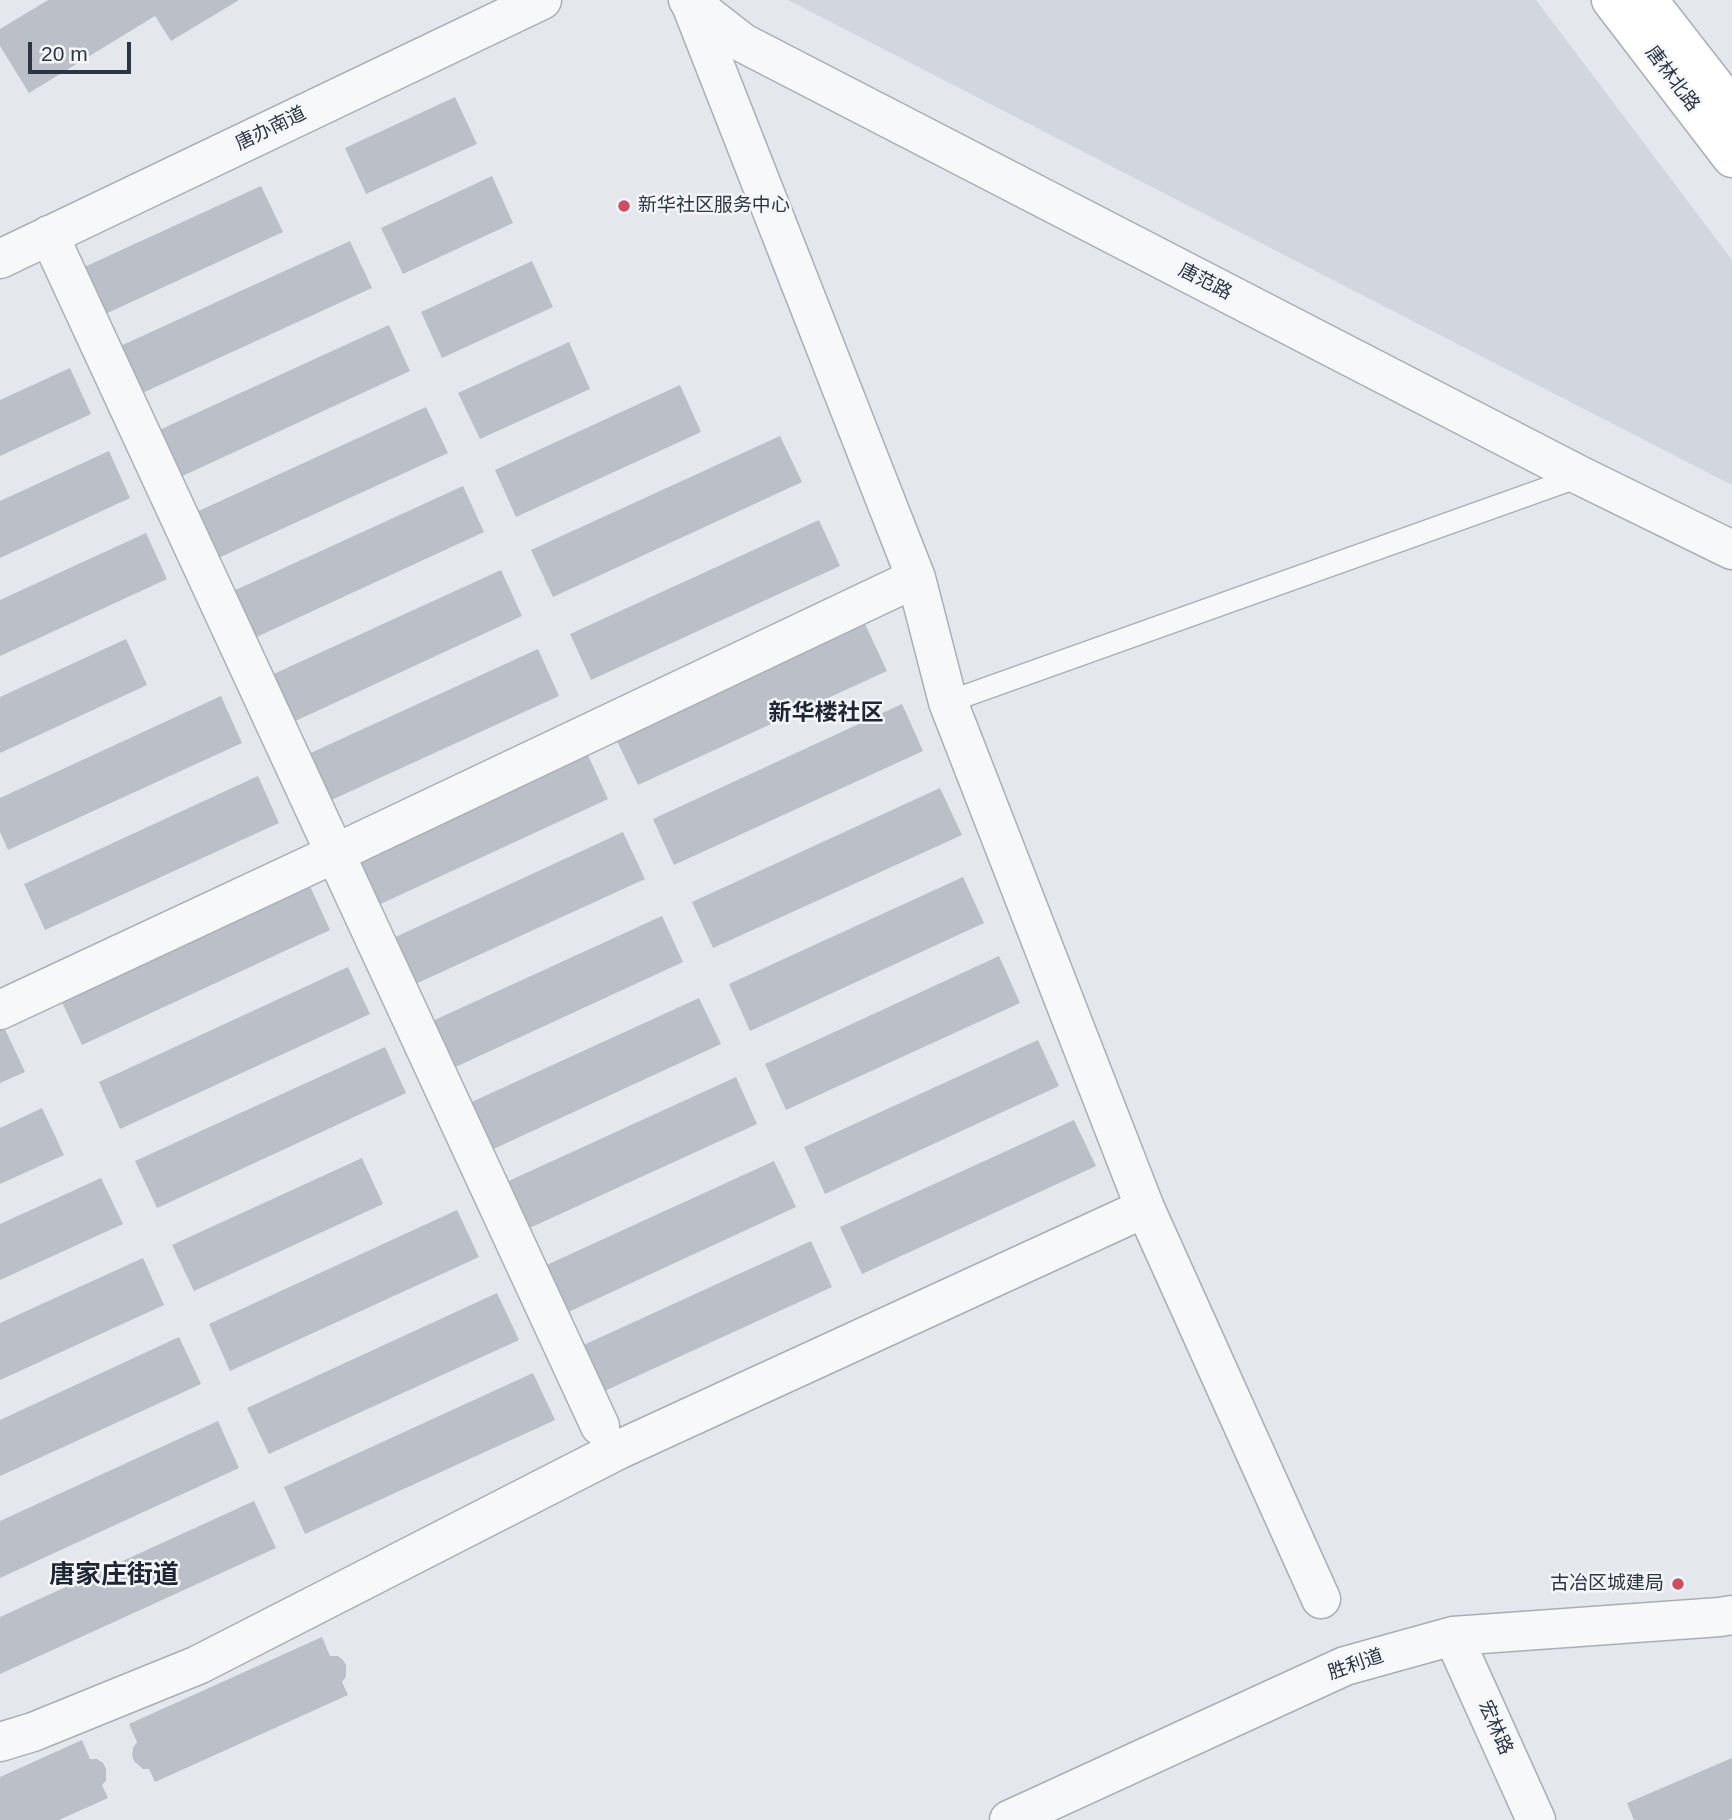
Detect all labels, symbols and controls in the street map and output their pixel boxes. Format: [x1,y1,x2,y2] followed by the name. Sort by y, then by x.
[32,28,135,72] scale bar
[41,42,88,65] text: 20 m
[1640,42,1704,116] street label: 唐林北路
[232,102,310,156] street label: 唐办南道
[638,195,790,217] place label: 新华社区服务中心
[616,198,632,214] marker: 新华社区服务中心
[1174,259,1236,305] street label: 唐范路
[769,700,883,728] district label: 新华楼社区
[49,1560,179,1592] district label: 唐家庄街道
[1550,1573,1664,1595] place label: 古冶区城建局
[1670,1576,1686,1592] marker: 古冶区城建局
[1325,1645,1387,1685] street label: 胜利道
[1473,1697,1517,1759] street label: 宏林路

